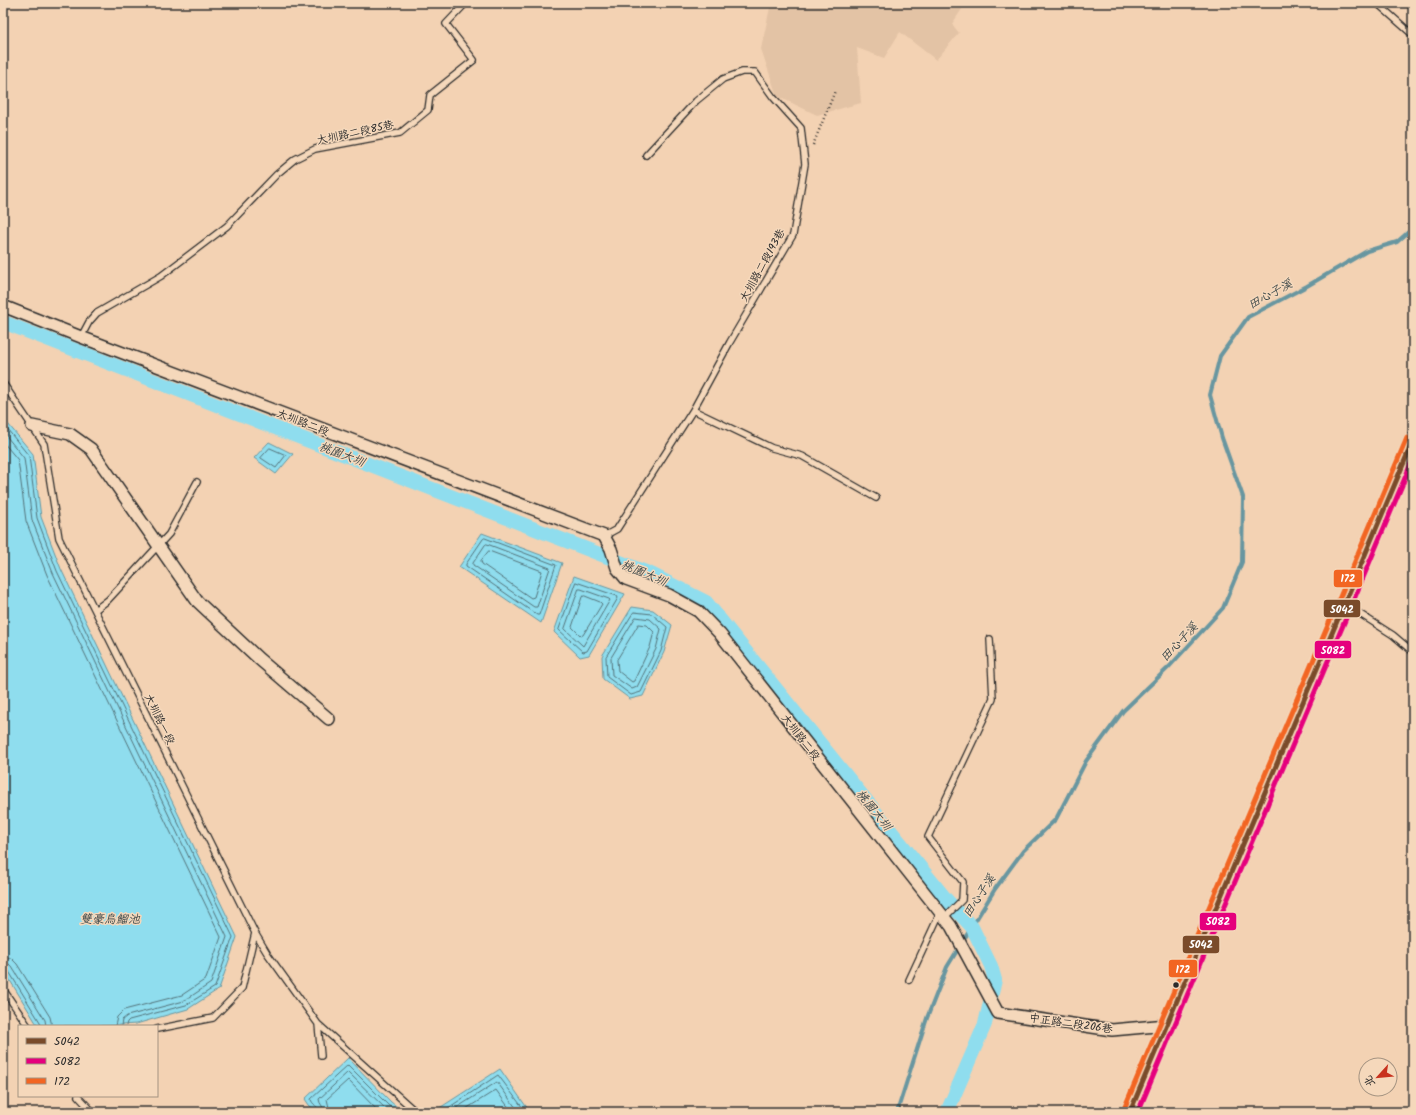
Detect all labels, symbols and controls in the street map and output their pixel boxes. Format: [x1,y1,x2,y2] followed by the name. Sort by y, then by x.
[315,116,395,150] street label: 大圳路二段85巷
[735,226,790,305] street label: 大圳路二段193巷
[1245,274,1297,314] water label: 田心子溪
[274,405,332,441] street label: 大圳路二段
[316,437,369,473] water label: 桃園大圳
[618,555,671,592] water label: 桃園大圳
[1333,569,1363,588] line badge: 172
[1341,570,1355,588] text: 172
[1323,599,1361,618] line badge: 5042
[1329,601,1354,619] text: 5042
[1156,618,1203,666] water label: 田心子溪
[1314,640,1352,659] line badge: 5082
[1320,642,1345,660] text: 5082
[139,691,179,748] street label: 大圳路一段
[776,710,824,765] street label: 大圳路二段
[851,786,897,836] water label: 桃園大圳
[958,870,1001,922] water label: 田心子溪
[80,910,141,929] water label: 雙豪烏鰡池
[1199,912,1237,931] line badge: 5082
[1205,913,1230,931] text: 5082
[1182,935,1220,954] line badge: 5042
[1188,936,1213,954] text: 5042
[1168,959,1198,978] line badge: 172
[1176,961,1190,979] text: 172
[1171,980,1181,990] unlabelled marker
[1028,1009,1114,1039] street label: 中正路二段206巷
[18,1025,158,1097] legend
[54,1032,80,1051] text: 5042
[54,1052,81,1071] text: 5082
[1358,1057,1398,1097] north arrow
[54,1072,70,1091] text: 172
[1359,1072,1380,1090] text: 北

